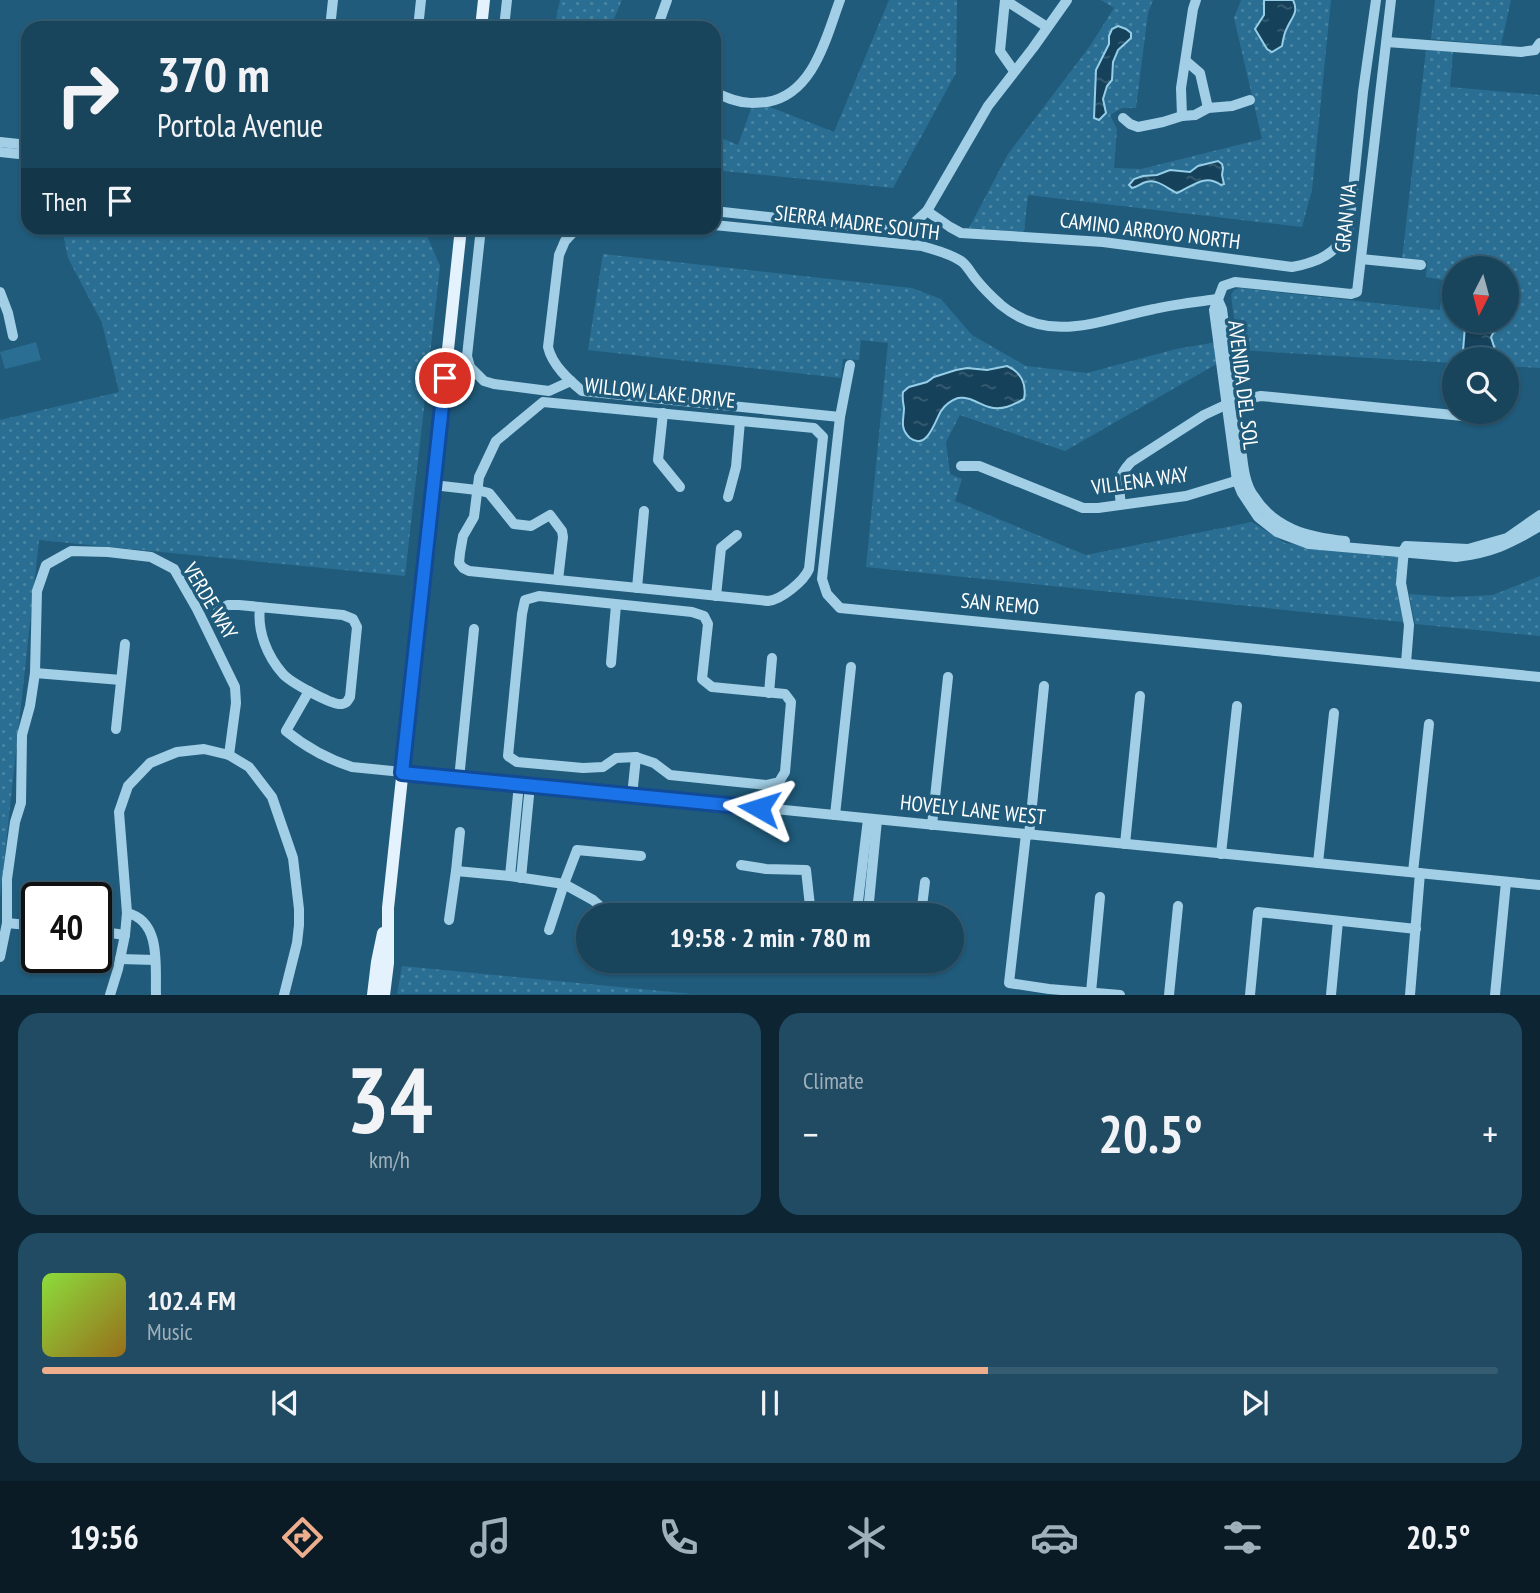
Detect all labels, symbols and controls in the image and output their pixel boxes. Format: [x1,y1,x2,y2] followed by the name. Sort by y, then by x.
[157,42,270,106] text: 370 m
[42,49,133,140] icon: right
[157,104,323,146] text: Portola Avenue
[101,182,139,220] icon: arrive
[1328,182,1363,254] street label: GRAN VIA
[42,185,87,218] text: Then
[773,199,941,246] street label: SIERRA MADRE SOUTH
[1058,206,1242,255] street label: CAMINO ARROYO NORTH
[1442,256,1519,332] north arrow
[1442,256,1519,424] map controls
[1222,319,1265,451] street label: AVENIDA DEL SOL
[1442,347,1519,424] button: search
[415,348,475,408] pin
[426,359,464,397] icon: arrive
[583,371,737,414] street label: WILLOW LAKE DRIVE
[1089,460,1191,501] street label: VILLENA WAY
[176,557,244,644] street label: VERDE WAY
[960,587,1040,620] street label: SAN REMO
[722,771,796,845] position arrow
[899,788,1048,831] street label: HOVELY LANE WEST
[21,882,112,973] speed limit sign: 40
[670,921,870,954] text: 19:58 · 2 min · 780 m
[346,1040,433,1158] text: 34
[803,1066,864,1095] text: Climate
[1098,1100,1203,1167] text: 20.5°
[803,1109,819,1158] text: −
[1482,1109,1498,1158] text: +
[369,1145,410,1174] text: km/h
[147,1284,236,1317] text: 102.4 FM
[147,1317,193,1346] text: Music
[266,1384,304,1422] icon: previous
[751,1384,789,1422] icon: pause
[1236,1384,1274,1422] icon: next
[278,1513,327,1562] icon: directions
[466,1513,515,1562] icon: music
[654,1513,703,1562] icon: phone
[842,1513,891,1562] icon: climate
[1030,1513,1079,1562] icon: car
[1218,1513,1267,1562] icon: filters
[70,1516,139,1558] text: 19:56
[1406,1516,1470,1558] text: 20.5°

